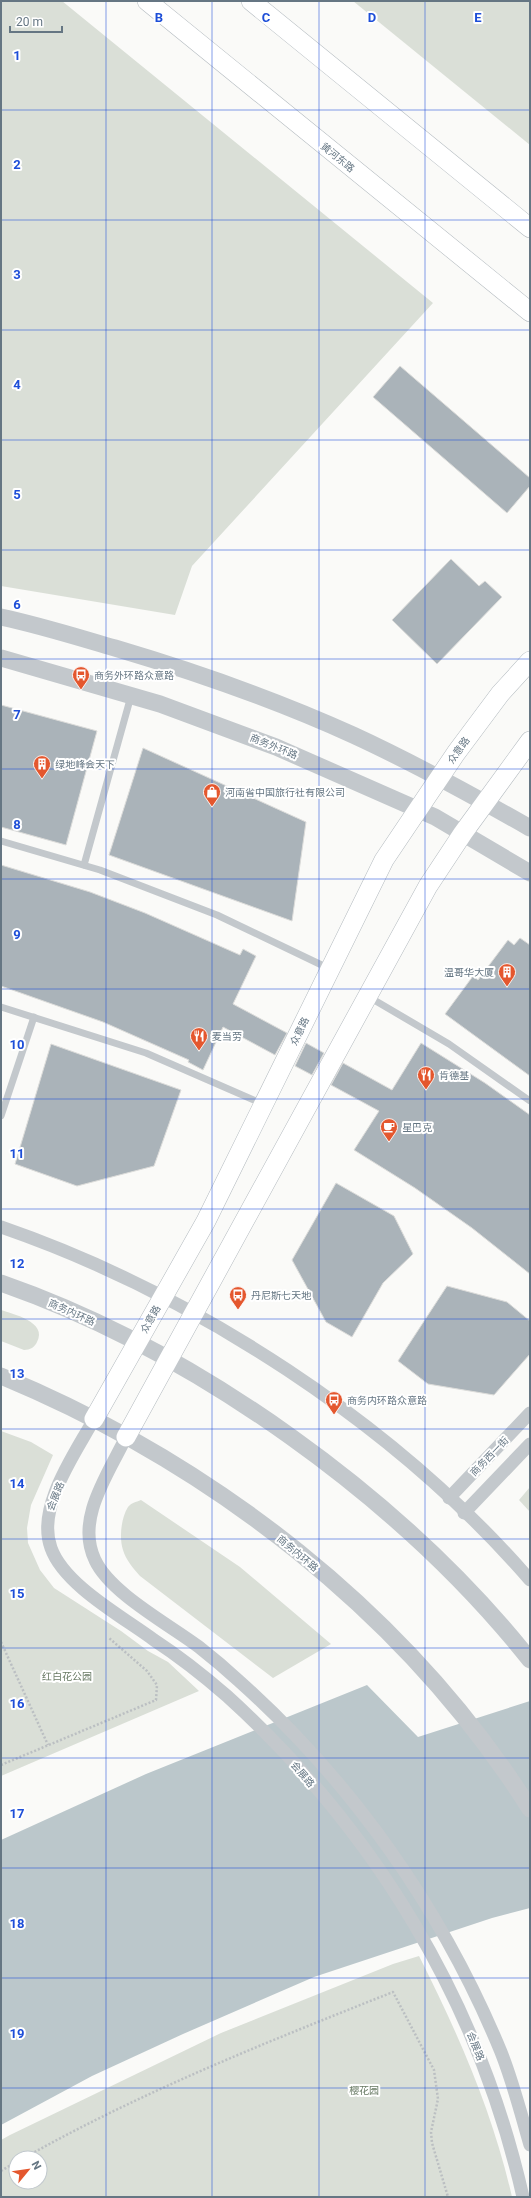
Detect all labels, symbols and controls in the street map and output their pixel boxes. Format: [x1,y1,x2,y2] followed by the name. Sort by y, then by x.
[10,8,62,34] scale bar
[155,10,163,25] text: B
[262,10,271,25] text: C
[368,10,376,25] text: D
[474,10,482,25] text: E
[16,15,43,29] text: 20 m
[13,48,21,63] text: 1
[319,141,357,174] street label: 黄河东路
[13,157,21,172] text: 2
[13,267,21,282] text: 3
[13,377,21,392] text: 4
[13,487,21,502] text: 5
[13,597,21,612] text: 6
[71,665,91,690] bus stop icon: 商务外环路众意路
[94,670,174,681] place label: 商务外环路众意路
[13,707,21,722] text: 7
[249,732,299,761] street label: 商务外环路
[445,735,472,766] street label: 众意路
[32,754,52,779] building icon: 绿地峰会天下
[55,759,115,770] place label: 绿地峰会天下
[202,782,222,807] shop icon: 河南省中国旅行社有限公司
[225,787,345,798] place label: 河南省中国旅行社有限公司
[13,817,21,832] text: 8
[13,927,21,942] text: 9
[497,962,517,987] building icon: 温哥华大厦
[444,967,494,978] place label: 温哥华大厦
[288,1015,311,1047] street label: 众意路
[189,1026,209,1051] restaurant icon: 麦当劳
[212,1031,242,1042] place label: 麦当劳
[10,1037,24,1052] text: 10
[416,1065,436,1090] restaurant icon: 肯德基
[439,1070,469,1081] place label: 肯德基
[379,1117,399,1142] cafe icon: 星巴克
[402,1122,432,1133] place label: 星巴克
[10,1146,24,1161] text: 11
[10,1256,24,1271] text: 12
[228,1285,248,1310] bus stop icon: 丹尼斯七天地
[251,1290,312,1301] place label: 丹尼斯七天地
[47,1297,97,1328] street label: 商务内环路
[138,1303,163,1335] street label: 众意路
[10,1366,24,1381] text: 13
[324,1390,344,1415] bus stop icon: 商务内环路众意路
[347,1395,427,1406] place label: 商务内环路众意路
[468,1435,511,1478] street label: 商务西一街
[10,1476,25,1491] text: 14
[45,1480,66,1512] street label: 会展路
[275,1533,320,1574] street label: 商务内环路
[10,1586,24,1601] text: 15
[42,1671,92,1682] park label: 红白花公园
[10,1696,25,1711] text: 16
[289,1759,317,1789] street label: 会展路
[10,1806,24,1821] text: 17
[10,1916,24,1931] text: 18
[10,2026,24,2041] text: 19
[465,2030,486,2062] street label: 会展路
[349,2085,379,2096] park label: 樱花园
[8,2150,48,2190] north arrow
[29,2159,44,2172] text: N

